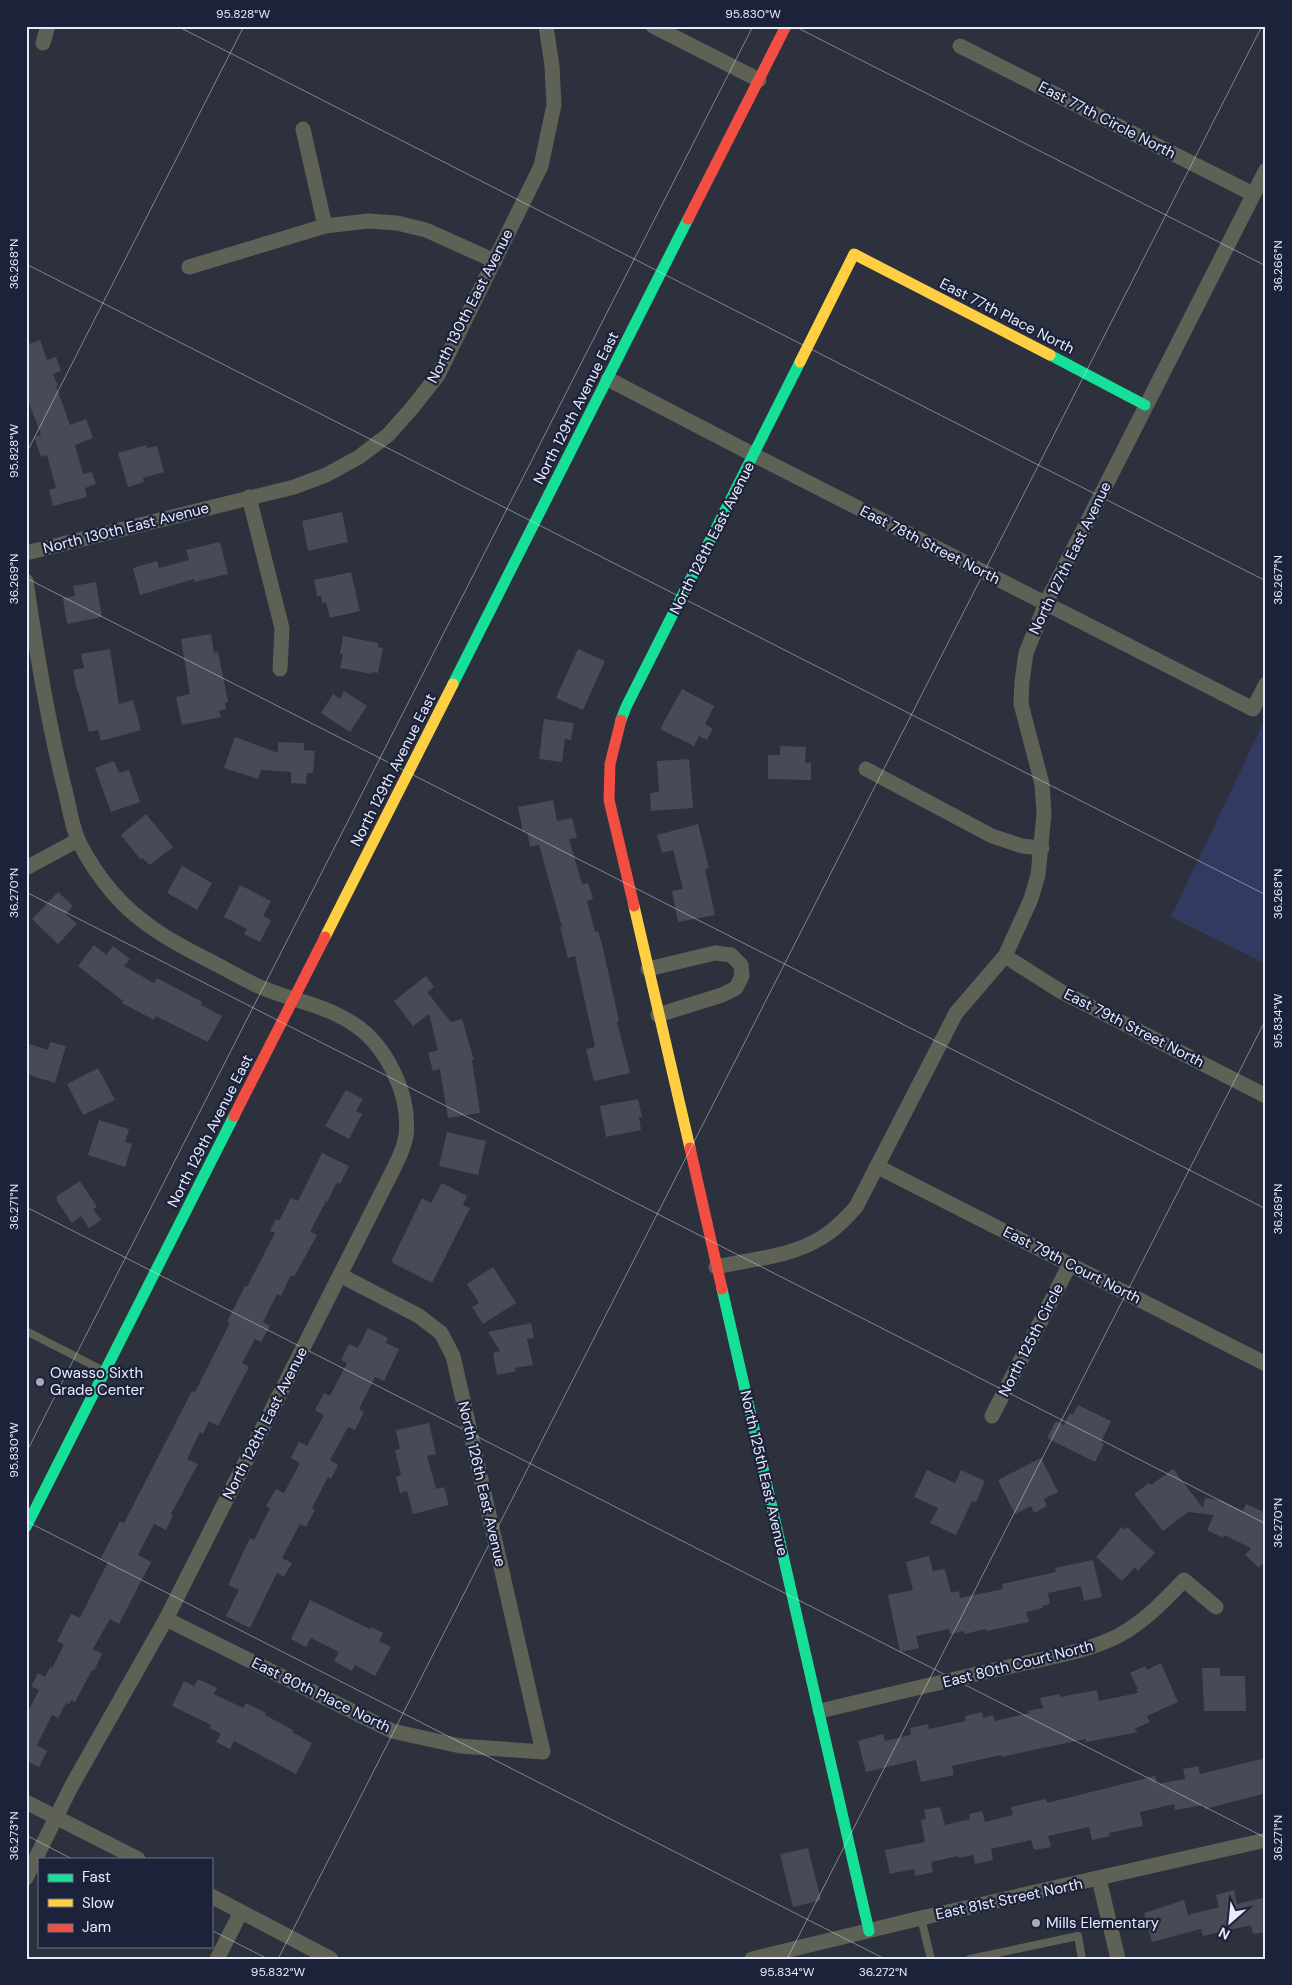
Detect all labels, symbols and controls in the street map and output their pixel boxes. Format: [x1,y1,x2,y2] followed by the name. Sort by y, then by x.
[216,6,270,22] text: 95.828°W
[725,6,781,22] text: 95.830°W
[1035,77,1179,163] street label: East 77th Circle North
[422,226,518,386] street label: North 130th East Avenue
[6,239,22,289] text: 36.268°N
[1270,241,1286,291] text: 36.266°N
[936,273,1078,359] street label: East 77th Place North
[529,328,623,488] street label: North 129th Avenue East
[6,424,22,478] text: 95.828°W
[665,458,759,618] street label: North 128th East Avenue
[1024,478,1116,638] street label: North 127th East Avenue
[41,498,211,558] street label: North 130th East Avenue
[856,501,1004,589] street label: East 78th Street North
[6,554,22,604] text: 36.269°N
[1270,555,1286,605] text: 36.267°N
[346,690,440,850] street label: North 129th Avenue East
[6,868,22,918] text: 36.270°N
[1270,869,1286,919] text: 36.268°N
[1060,984,1208,1072] street label: East 79th Street North
[1270,993,1286,1048] text: 95.834°W
[163,1051,257,1211] street label: North 129th Avenue East
[6,1184,22,1230] text: 36.271°N
[1270,1184,1286,1234] text: 36.269°N
[1000,1222,1144,1308] street label: East 79th Court North
[994,1280,1068,1400] street label: North 125th Circle
[218,1343,312,1503] street label: North 128th East Avenue
[50,1363,145,1400] place label: Owasso Sixth Grade Center
[34,1376,46,1388] marker: Owasso Sixth Grade Center
[735,1388,793,1558] street label: North 125th East Avenue
[453,1399,511,1569] street label: North 126th East Avenue
[6,1422,22,1478] text: 95.830°W
[1270,1498,1286,1548] text: 36.270°N
[941,1636,1095,1692] street label: East 80th Court North
[248,1653,394,1737] street label: East 80th Place North
[6,1812,22,1860] text: 36.273°N
[1270,1815,1286,1861] text: 36.271°N
[38,1858,212,1948] legend
[82,1867,111,1887] text: Fast
[934,1874,1084,1924] street label: East 81st Street North
[82,1893,115,1913] text: Slow
[1204,1898,1254,1948] north arrow
[1046,1913,1160,1933] place label: Mills Elementary
[82,1917,111,1937] text: Jam
[1030,1917,1042,1929] marker: Mills Elementary
[1215,1923,1233,1944] text: N
[251,1964,306,1980] text: 95.832°W
[760,1964,815,1980] text: 95.834°W
[859,1964,907,1980] text: 36.272°N

